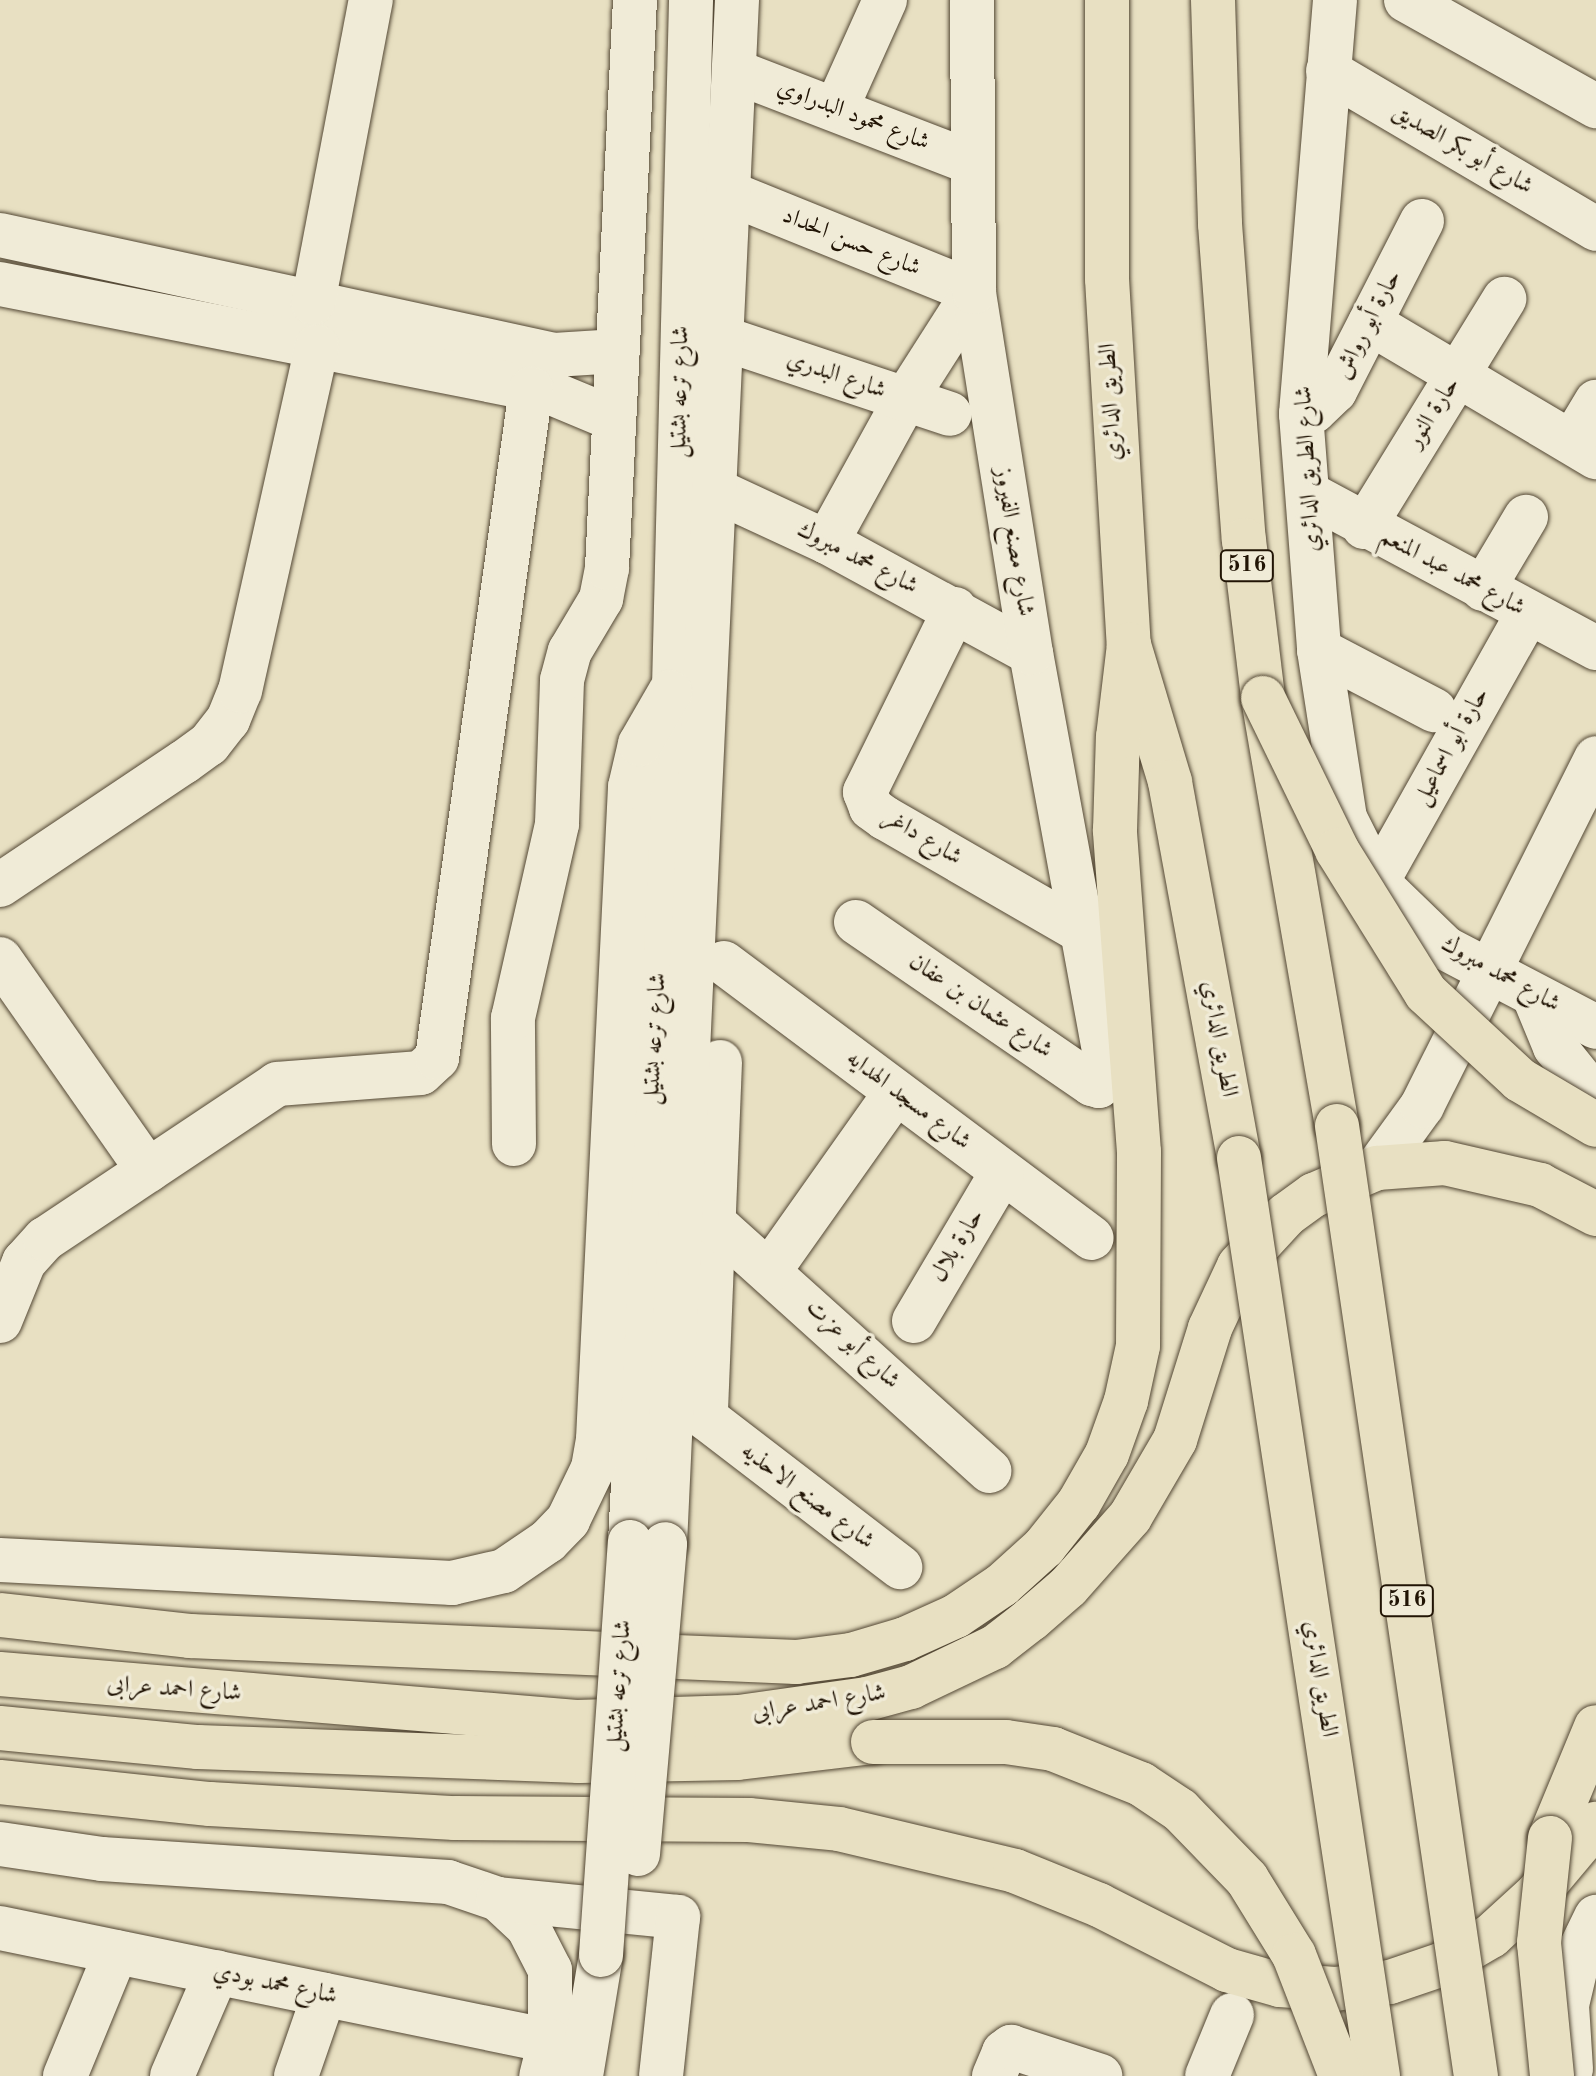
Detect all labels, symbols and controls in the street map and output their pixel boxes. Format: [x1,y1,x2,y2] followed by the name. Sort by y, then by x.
[773,74,933,158] street label: شارع محمود البدراوي
[1386,98,1538,202] street label: شارع أبو بكر الصديق
[778,202,924,284] street label: شارع حسن الحداد
[1329,266,1409,384] street label: حارة أبو رواش
[665,326,697,458] street label: شارع ترعه بشتيل
[1095,343,1129,461] street label: الطريق الدائري
[783,346,889,406] street label: شارع البدري
[1401,372,1467,454] street label: حارة النور
[1290,385,1328,553] street label: شارع الطريق الدائري
[987,466,1039,618] street label: شارع مصنع الفيروز
[792,516,922,602] street label: شارع محمد مبروك
[1375,523,1529,623] street label: شارع محمد عبد المنعم
[1219,548,1275,584] road number: 516
[1408,683,1496,811] street label: حارة أبو اسماعيل
[877,803,967,873] street label: شارع داغر
[1435,930,1565,1020] street label: شارع محمد مبروك
[903,948,1057,1066] street label: شارع عثمان بن عفان
[638,972,674,1106] street label: شارع ترعه بشتيل
[1194,979,1242,1099] street label: الطريق الدائري
[840,1045,976,1157] street label: شارع مسجد الهدايه
[925,1204,991,1288] street label: حارة بلال
[799,1294,905,1396] street label: شارع أبو عزت
[735,1437,879,1557] street label: شارع مصنع الاحذيه
[1379,1583,1435,1619] road number: 516
[601,1619,639,1753] street label: شارع ترعه بشتيل
[1296,1619,1342,1739] street label: الطريق الدائري
[106,1671,242,1709] street label: شارع احمد عرابى
[750,1679,888,1729] street label: شارع احمد عرابى
[210,1958,340,2012] street label: شارع محمد بودي

